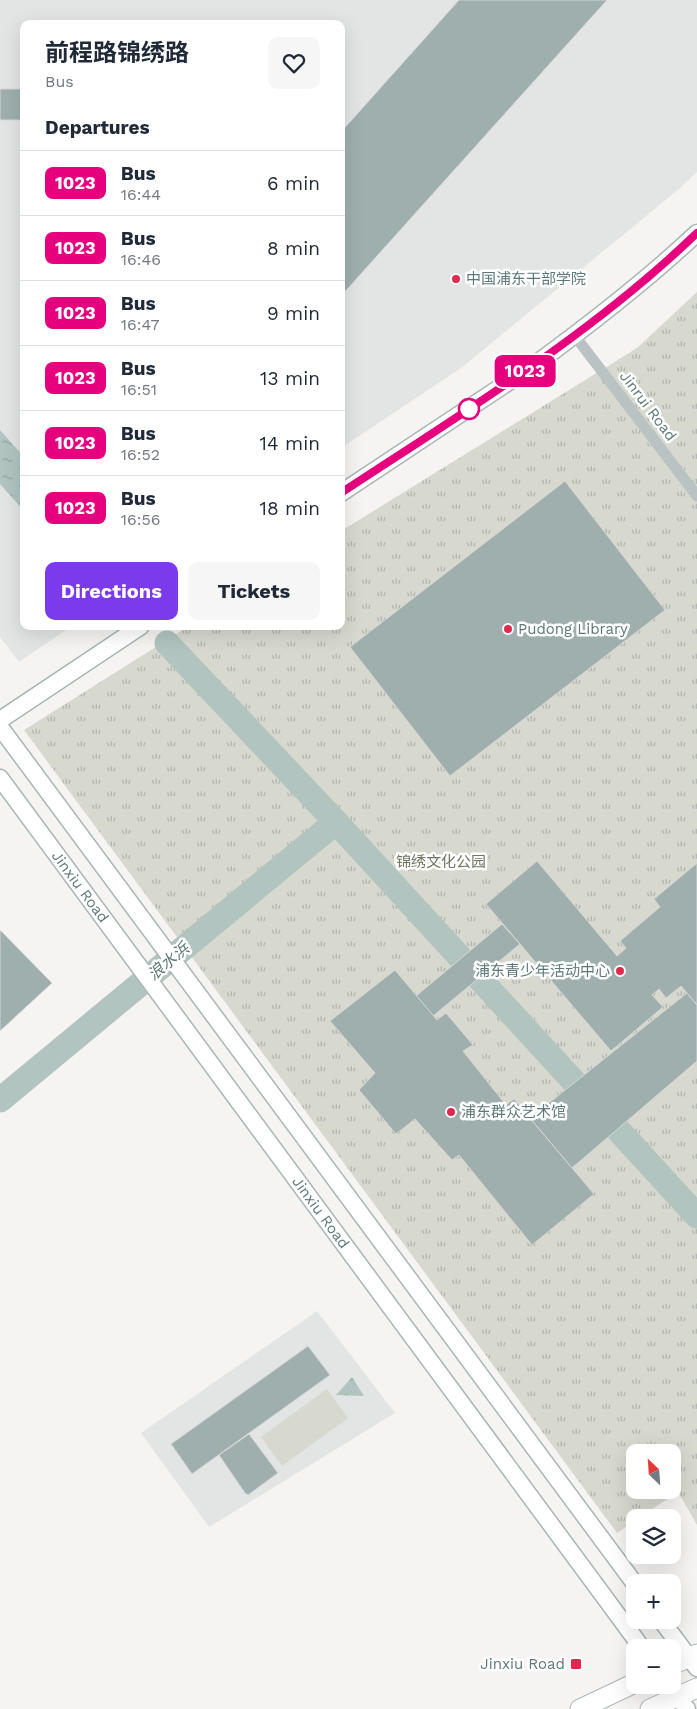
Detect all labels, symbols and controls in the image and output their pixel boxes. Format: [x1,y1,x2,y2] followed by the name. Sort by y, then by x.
[268,37,320,89] button: heart
[45,39,189,67] text: 前程路锦绣路
[45,72,74,91] text: Bus
[45,116,150,139] text: Departures
[121,162,156,185] text: Bus
[55,172,96,193] text: 1023
[267,172,320,195] text: 6 min
[121,185,161,204] text: 16:44
[121,227,156,250] text: Bus
[55,237,96,258] text: 1023
[267,237,320,260] text: 8 min
[121,250,161,269] text: 16:46
[466,270,586,288] place label: 中国浦东干部学院
[450,273,462,285] marker: 中国浦东干部学院
[121,292,156,315] text: Bus
[55,302,96,323] text: 1023
[267,302,320,325] text: 9 min
[121,315,159,334] text: 16:47
[490,355,560,387] line badge: 1023
[121,357,156,380] text: Bus
[505,360,545,381] text: 1023
[55,367,96,388] text: 1023
[260,367,320,390] text: 13 min
[616,368,680,444] street label: Jinrui Road
[121,380,157,399] text: 16:51
[458,398,480,420] unlabelled marker
[121,422,156,445] text: Bus
[55,432,96,453] text: 1023
[260,432,320,455] text: 14 min
[121,445,160,464] text: 16:52
[121,487,156,510] text: Bus
[55,497,96,518] text: 1023
[259,497,320,520] text: 18 min
[121,510,161,529] text: 16:56
[45,562,178,620] button: Directions
[188,562,320,620] button: Tickets
[518,620,628,638] place label: Pudong Library
[502,623,514,635] marker: Pudong Library
[48,847,113,926] street label: Jinxiu Road
[396,853,486,871] park label: 锦绣文化公园
[144,937,194,984] water label: 浪水浜
[475,962,610,980] place label: 浦东青少年活动中心
[614,965,626,977] marker: 浦东青少年活动中心
[461,1103,566,1121] place label: 浦东群众艺术馆
[445,1106,457,1118] marker: 浦东群众艺术馆
[288,1173,353,1252] street label: Jinxiu Road
[626,1444,681,1499] north arrow
[626,1444,681,1694] map controls
[626,1509,681,1564] button: layers
[626,1574,681,1629] button: +
[626,1639,681,1694] button: −
[480,1655,565,1673] place label: Jinxiu Road
[569,1657,583,1671] marker: Jinxiu Road

